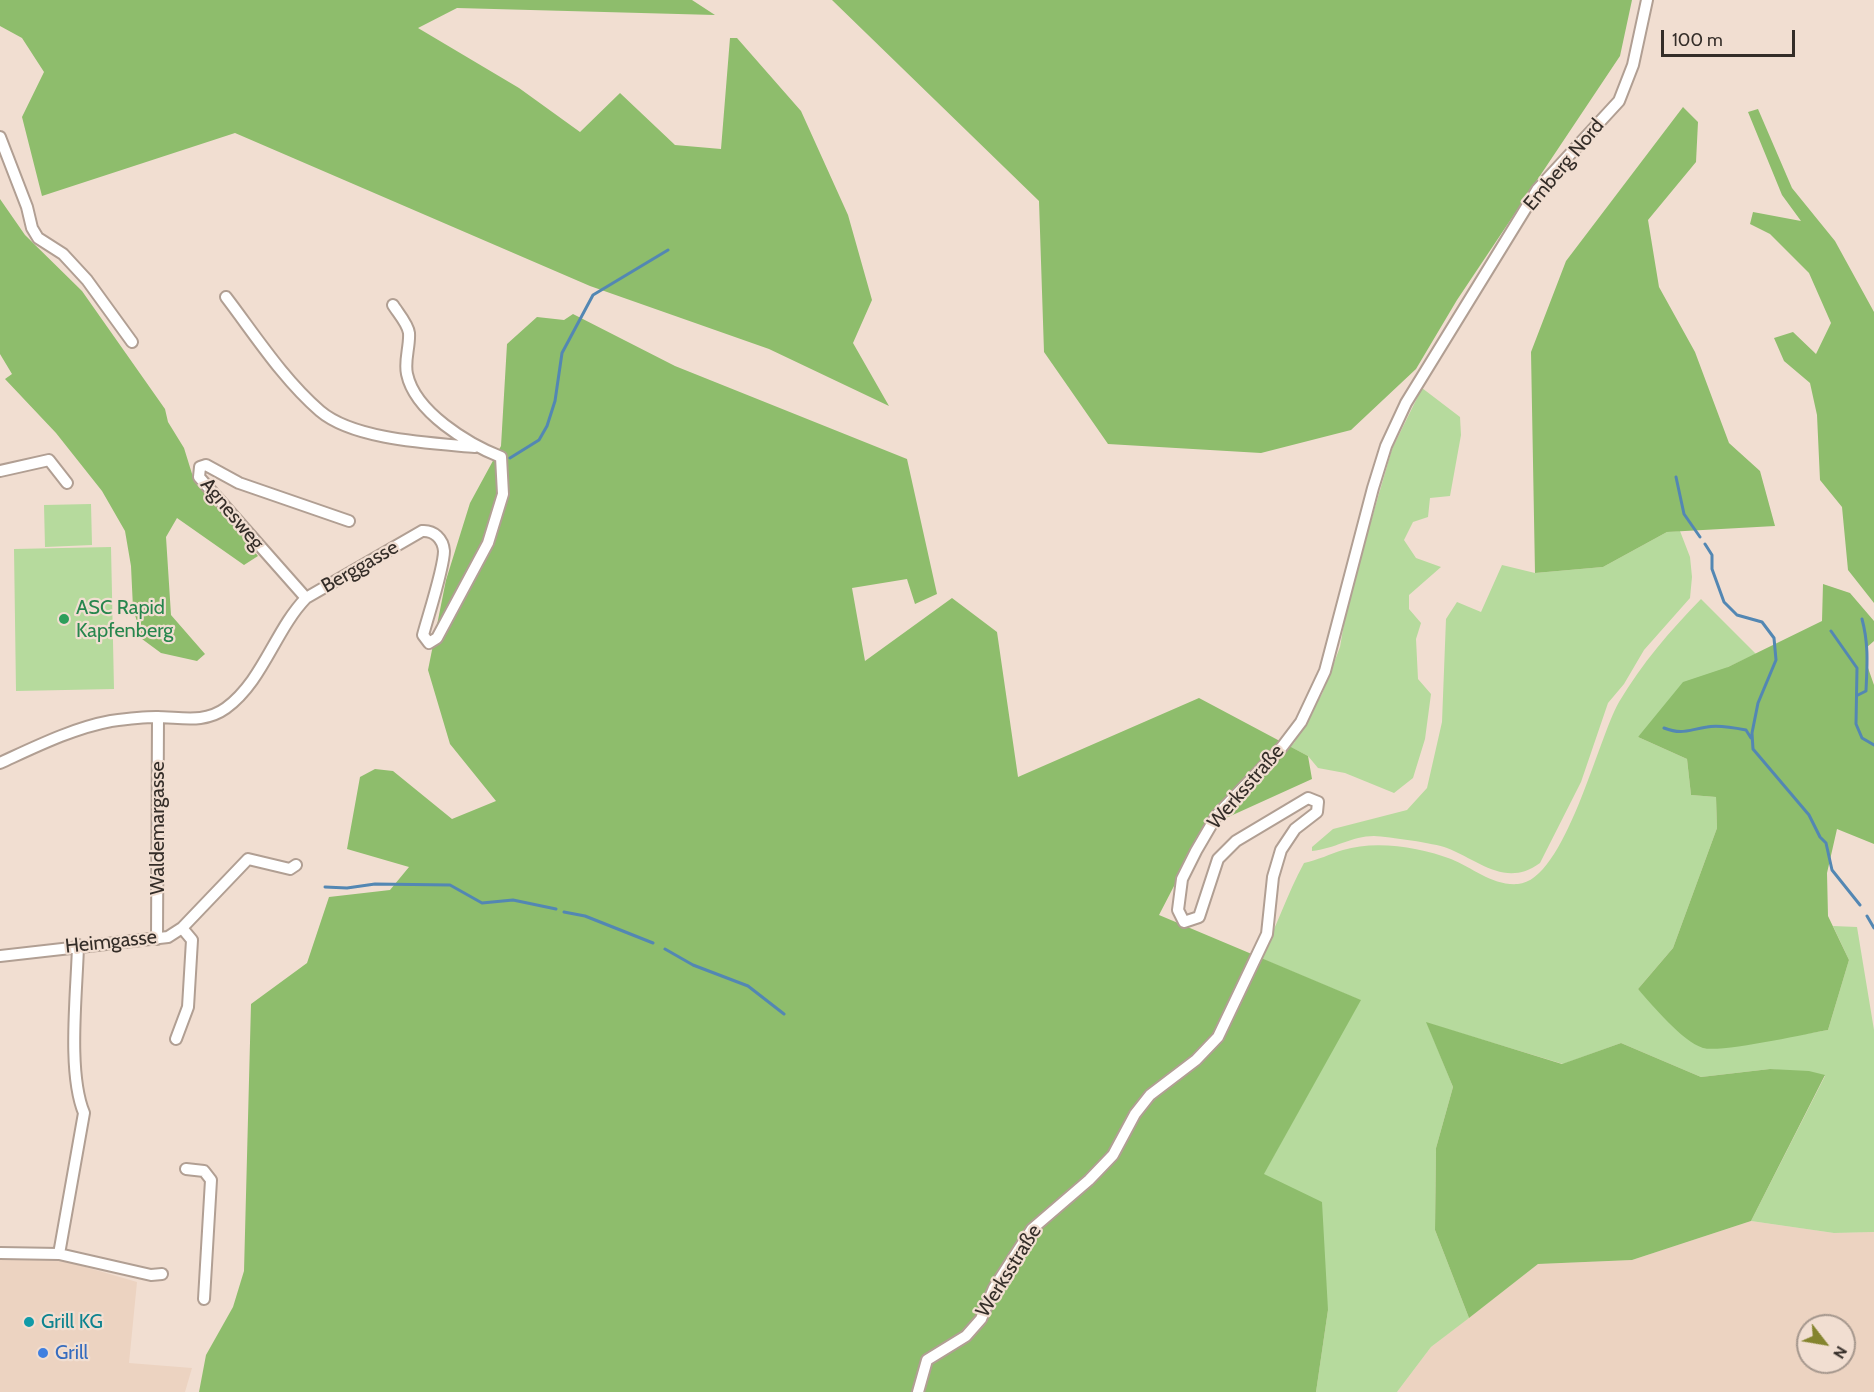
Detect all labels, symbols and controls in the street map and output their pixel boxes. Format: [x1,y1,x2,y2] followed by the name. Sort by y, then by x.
[1664,18,1798,56] scale bar
[1672,29,1723,51] text: 100 m
[1519,114,1609,216] street label: Emberg Nord
[195,473,269,555] street label: Agnesweg
[317,535,403,599] street label: Berggasse
[76,596,173,643] place label: ASC Rapid Kapfenberg
[57,612,71,626] marker: ASC Rapid Kapfenberg
[1203,740,1289,834] street label: Werksstraße
[146,761,170,895] street label: Waldemargasse
[64,925,158,959] street label: Heimgasse
[971,1220,1047,1322] street label: Werksstraße
[41,1310,103,1334] place label: Grill KG
[1796,1314,1856,1374] north arrow
[22,1315,36,1329] marker: Grill KG
[55,1341,88,1365] place label: Grill
[1829,1343,1851,1362] text: N
[36,1346,50,1360] marker: Grill

